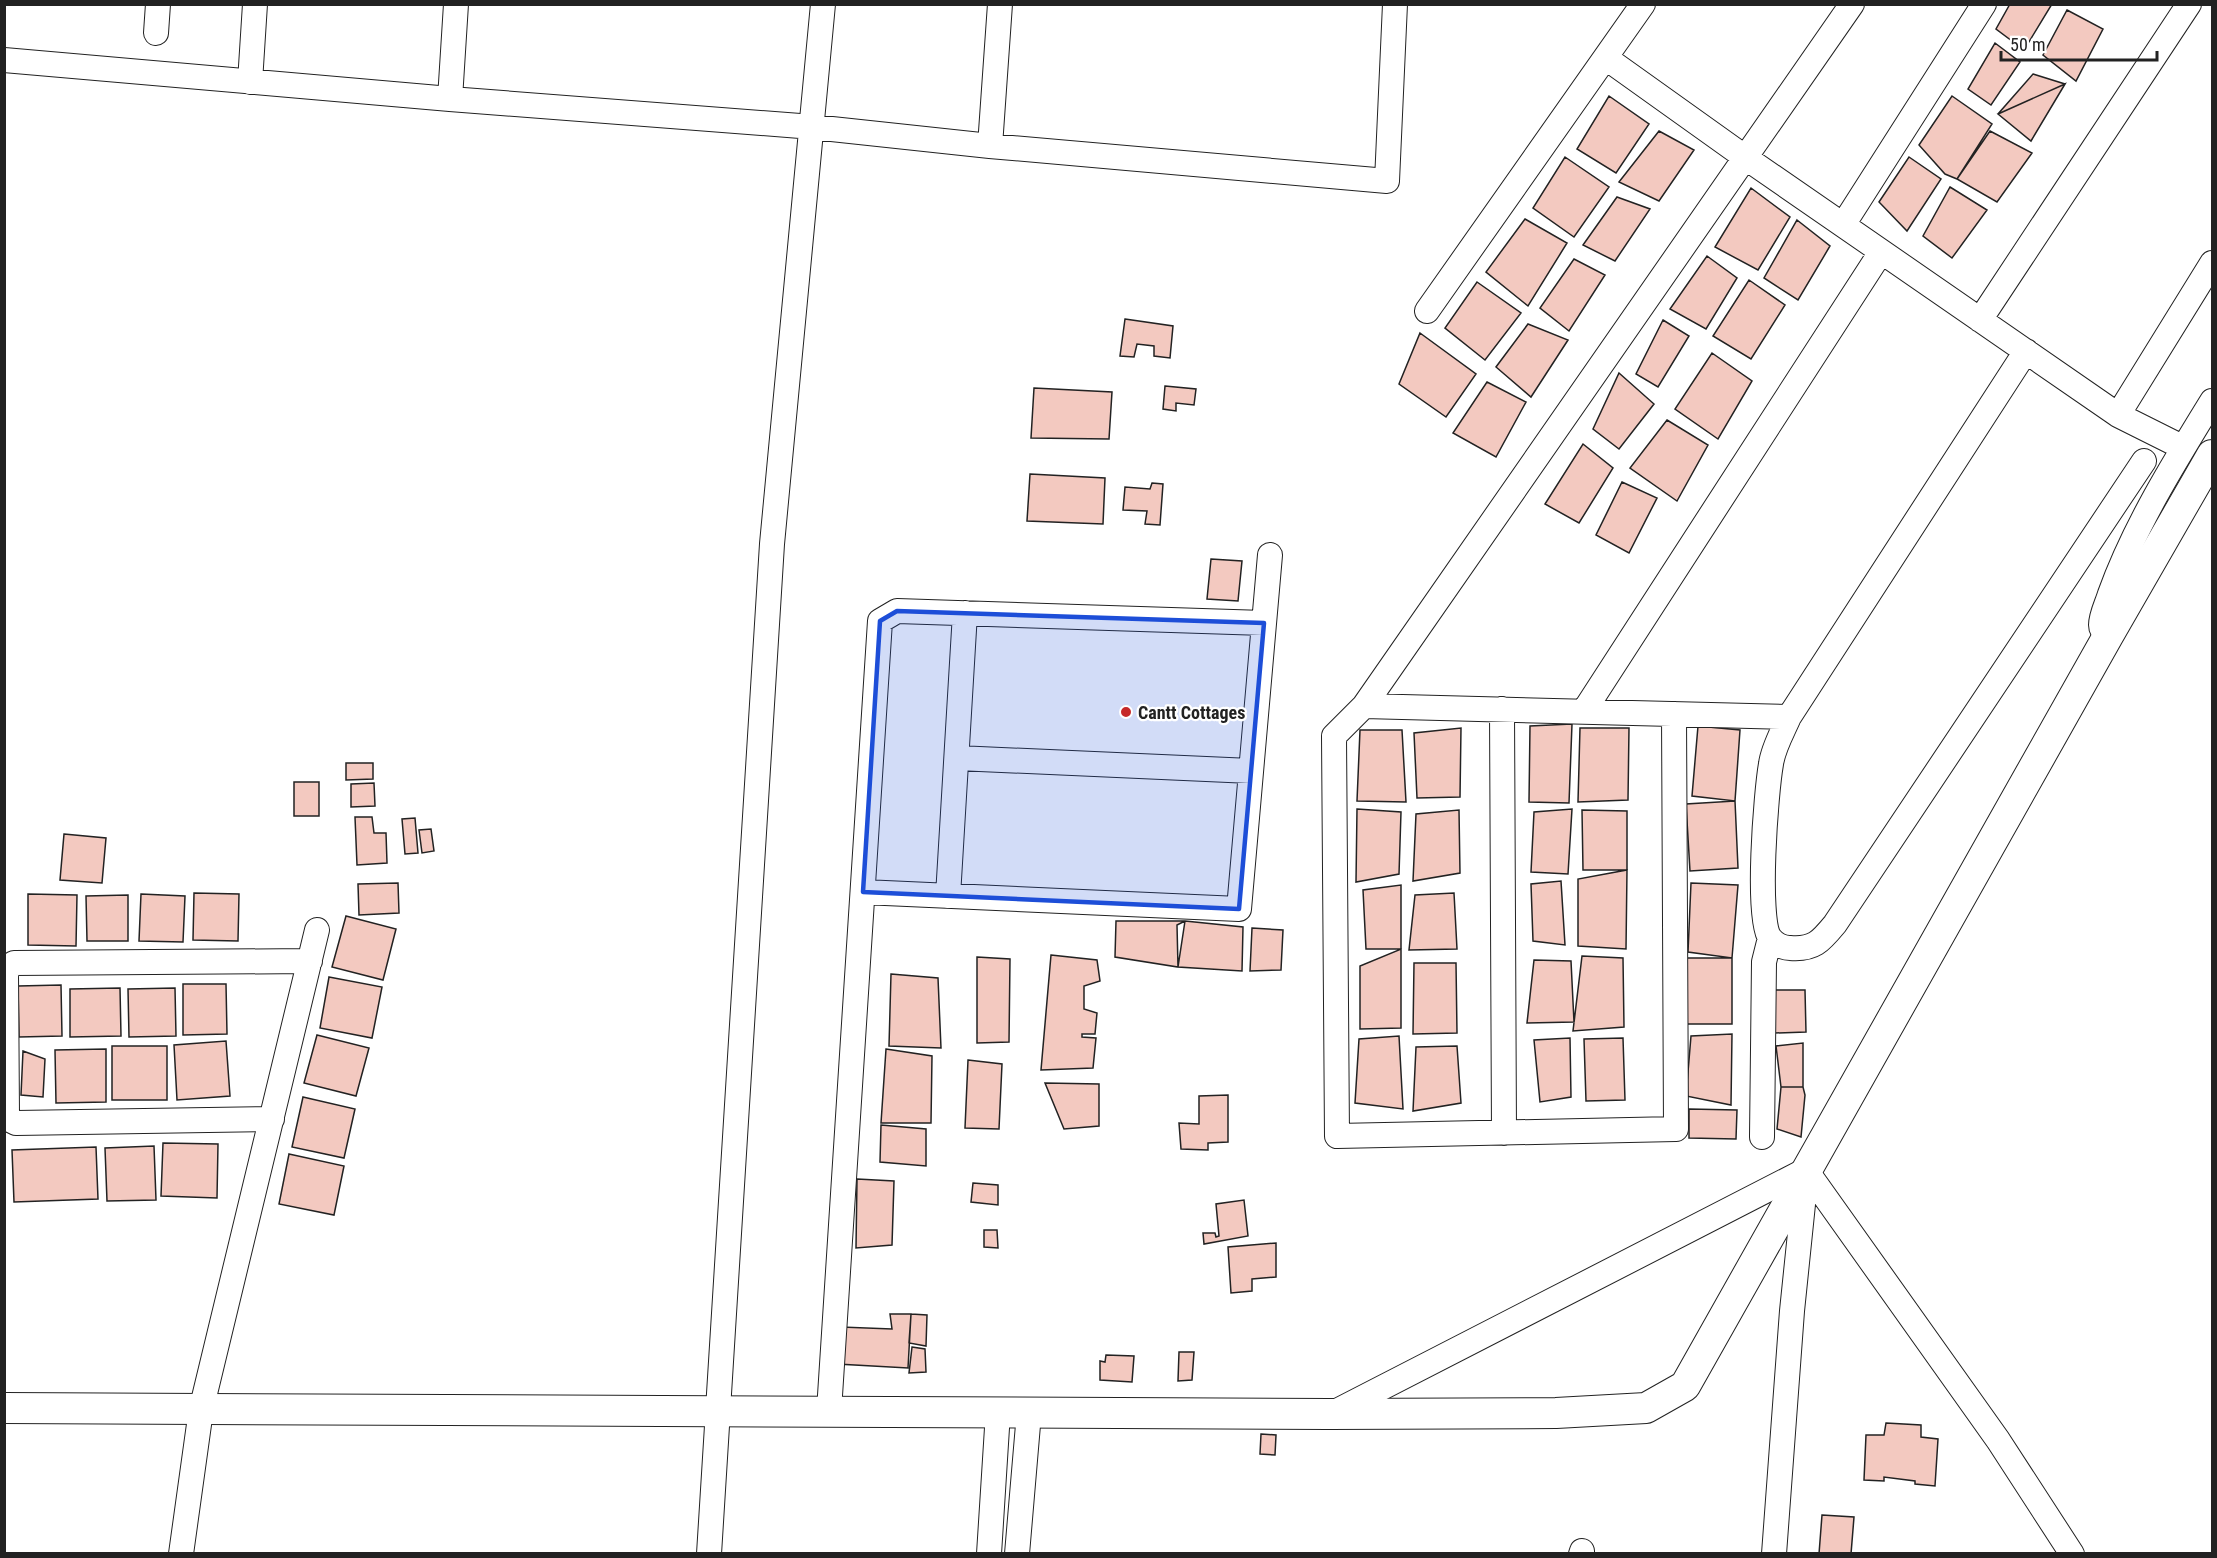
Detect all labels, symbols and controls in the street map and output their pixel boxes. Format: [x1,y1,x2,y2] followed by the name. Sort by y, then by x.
[2001,24,2157,62] scale bar
[2010,34,2045,55] text: 50 m
[1138,702,1245,723] place label: Cantt Cottages
[1119,705,1133,719] marker: Cantt Cottages

